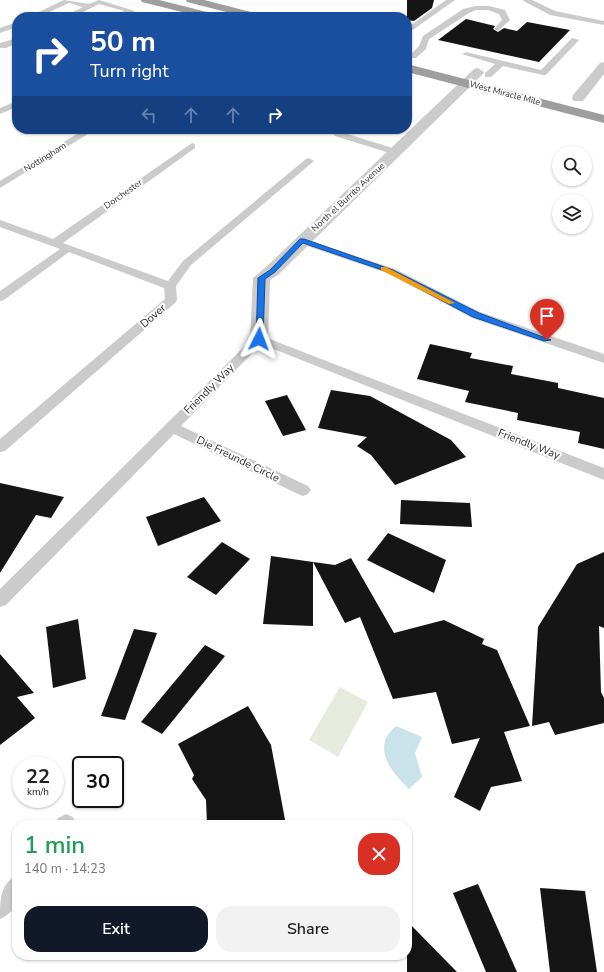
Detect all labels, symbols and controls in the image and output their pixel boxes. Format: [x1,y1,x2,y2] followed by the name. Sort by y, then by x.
[90,23,156,61] text: 50 m
[24,28,76,80] icon: right
[90,59,169,83] text: Turn right
[468,78,542,108] street label: West Miracle Mile
[138,104,160,126] icon: left
[180,104,202,126] icon: ahead
[222,104,244,126] icon: ahead
[264,104,286,126] icon: right
[22,139,69,175] street label: Nottingham
[552,146,592,234] map controls
[552,146,592,186] button: search
[309,160,387,234] street label: North el Burrito Avenue
[101,176,145,212] street label: Dorchester
[552,194,592,234] button: layers
[530,299,564,340] pin
[137,301,169,331] street label: Dover
[536,305,558,327] icon: arrive
[238,318,280,360] position arrow
[181,360,238,417] street label: Friendly Way
[496,425,563,463] street label: Friendly Way
[194,432,282,486] street label: Die Freunde Circle
[72,756,124,808] speed limit sign: 30
[26,763,50,790] text: 22
[27,785,49,799] text: km/h
[24,829,85,861] text: 1 min
[358,833,400,875] button: close
[24,860,106,878] text: 140 m · 14:23
[24,906,208,952] button: Exit
[216,906,400,952] button: Share

